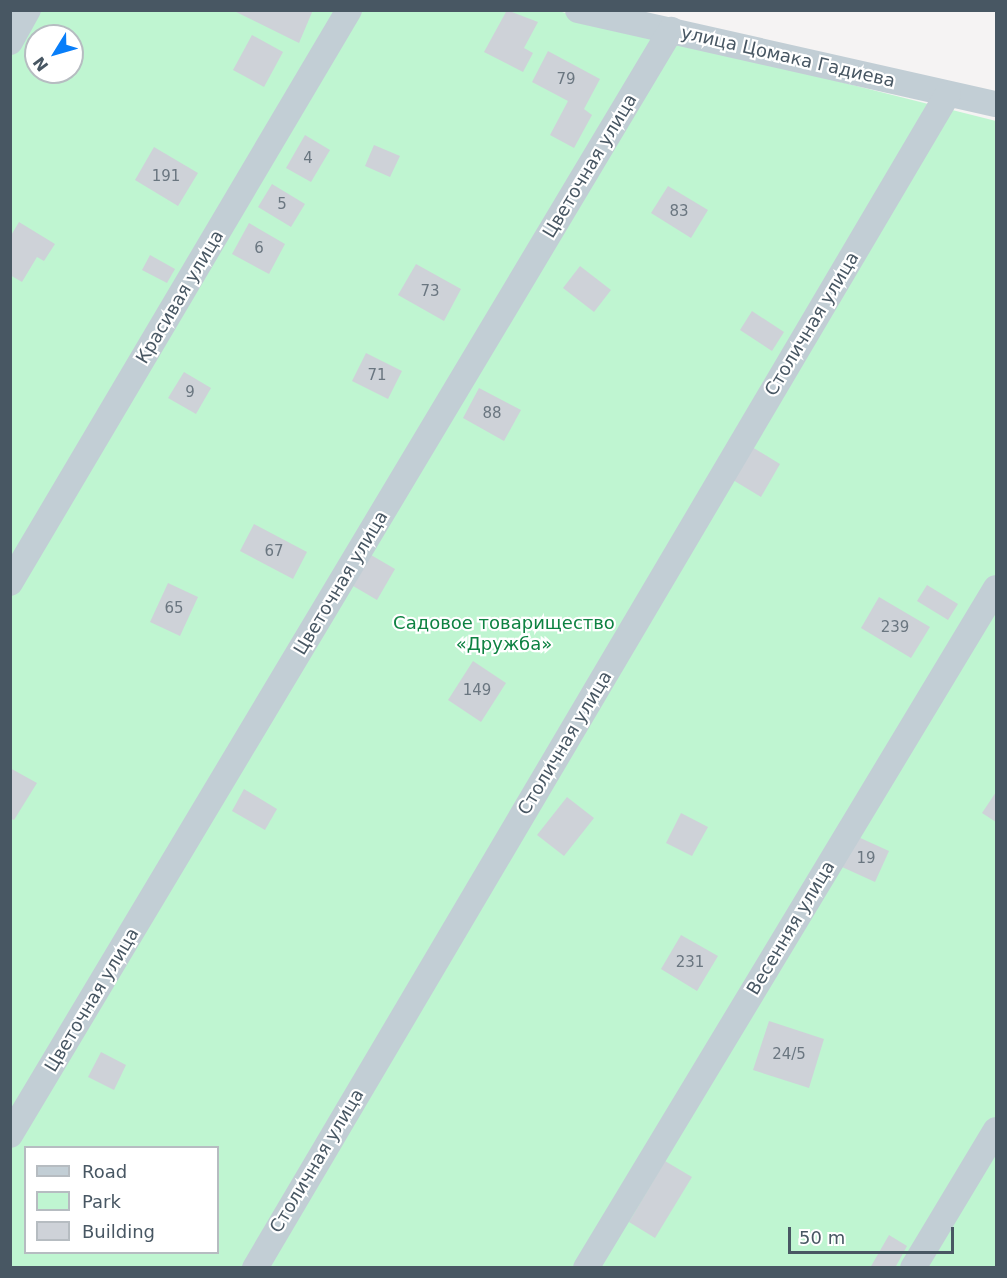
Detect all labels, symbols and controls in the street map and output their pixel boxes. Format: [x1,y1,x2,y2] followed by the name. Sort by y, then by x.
[679,22,897,92] street label: улица Цомака Гадиева
[24,24,84,84] north arrow
[29,53,52,75] text: N
[556,71,576,89] house number: 79
[538,90,642,242] street label: Цветочная улица
[303,150,313,168] house number: 4
[152,168,180,186] house number: 191
[277,196,287,214] house number: 5
[669,203,689,221] house number: 83
[132,226,228,368] street label: Красивая улица
[254,240,264,258] house number: 6
[760,248,864,400] street label: Столичная улица
[420,283,440,301] house number: 73
[367,367,387,385] house number: 71
[185,384,195,402] house number: 9
[482,405,502,423] house number: 88
[289,507,393,659] street label: Цветочная улица
[264,543,284,561] house number: 67
[164,600,184,618] house number: 65
[393,613,615,656] park label: Садовое товарищество «Дружба»
[881,619,909,637] house number: 239
[513,667,617,819] street label: Столичная улица
[463,682,491,700] house number: 149
[856,850,876,868] house number: 19
[742,857,840,999] street label: Весенняя улица
[40,924,144,1076] street label: Цветочная улица
[676,954,704,972] house number: 231
[772,1046,806,1064] house number: 24/5
[265,1085,369,1237] street label: Столичная улица
[24,1146,219,1254] legend
[82,1161,127,1182] text: Road
[82,1191,121,1212] text: Park
[791,1215,958,1253] scale bar
[82,1221,155,1242] text: Building
[799,1227,845,1248] text: 50 m

